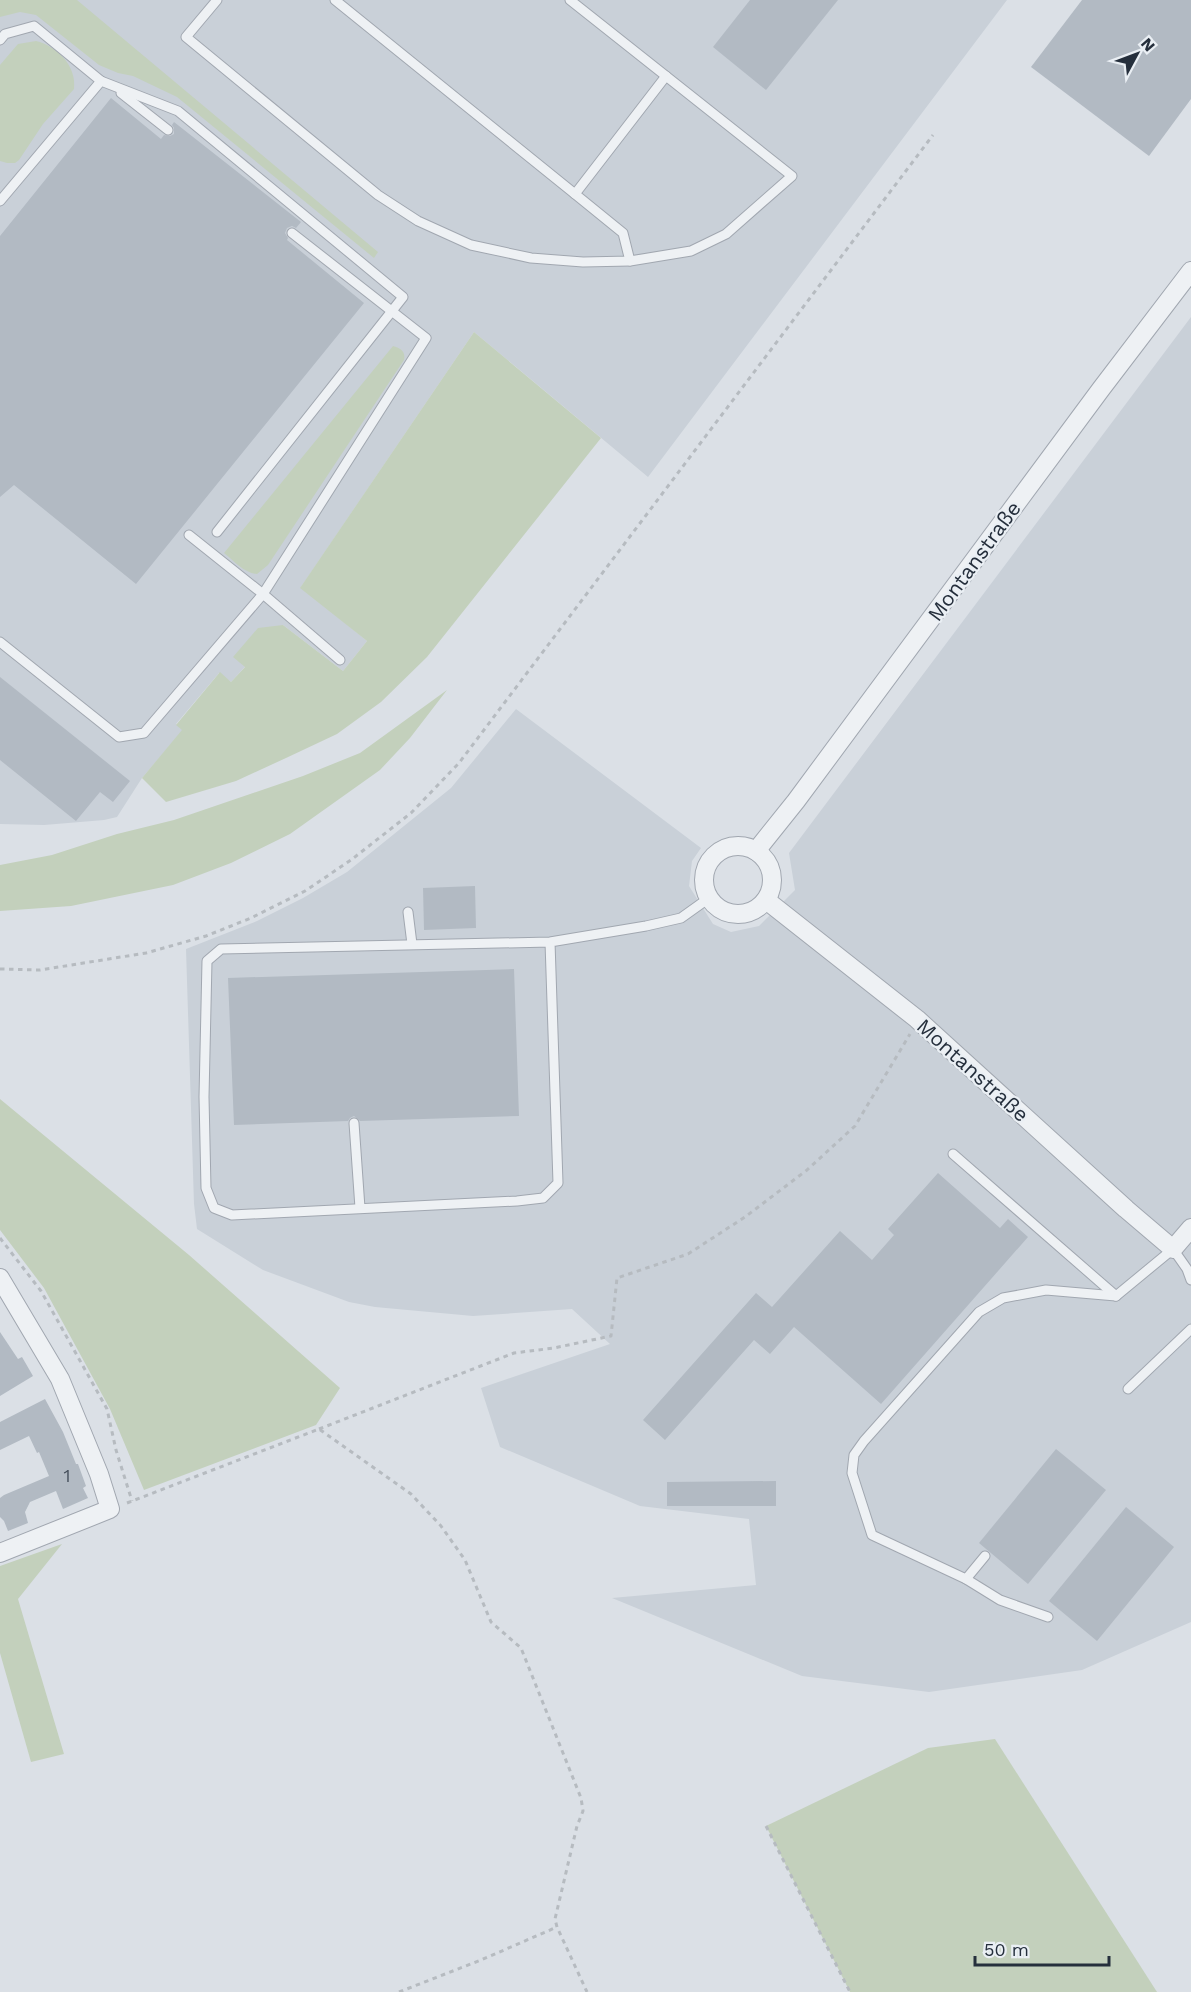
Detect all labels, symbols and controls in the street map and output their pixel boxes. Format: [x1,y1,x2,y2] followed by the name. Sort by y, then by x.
[1107,24,1167,84] north arrow
[1137,34,1159,55] text: N
[922,496,1026,626] street label: Montanstraße
[912,1013,1034,1127] street label: Montanstraße
[63,1465,71,1486] house number: 1
[975,1929,1108,1967] scale bar
[984,1939,1029,1960] text: 50 m

